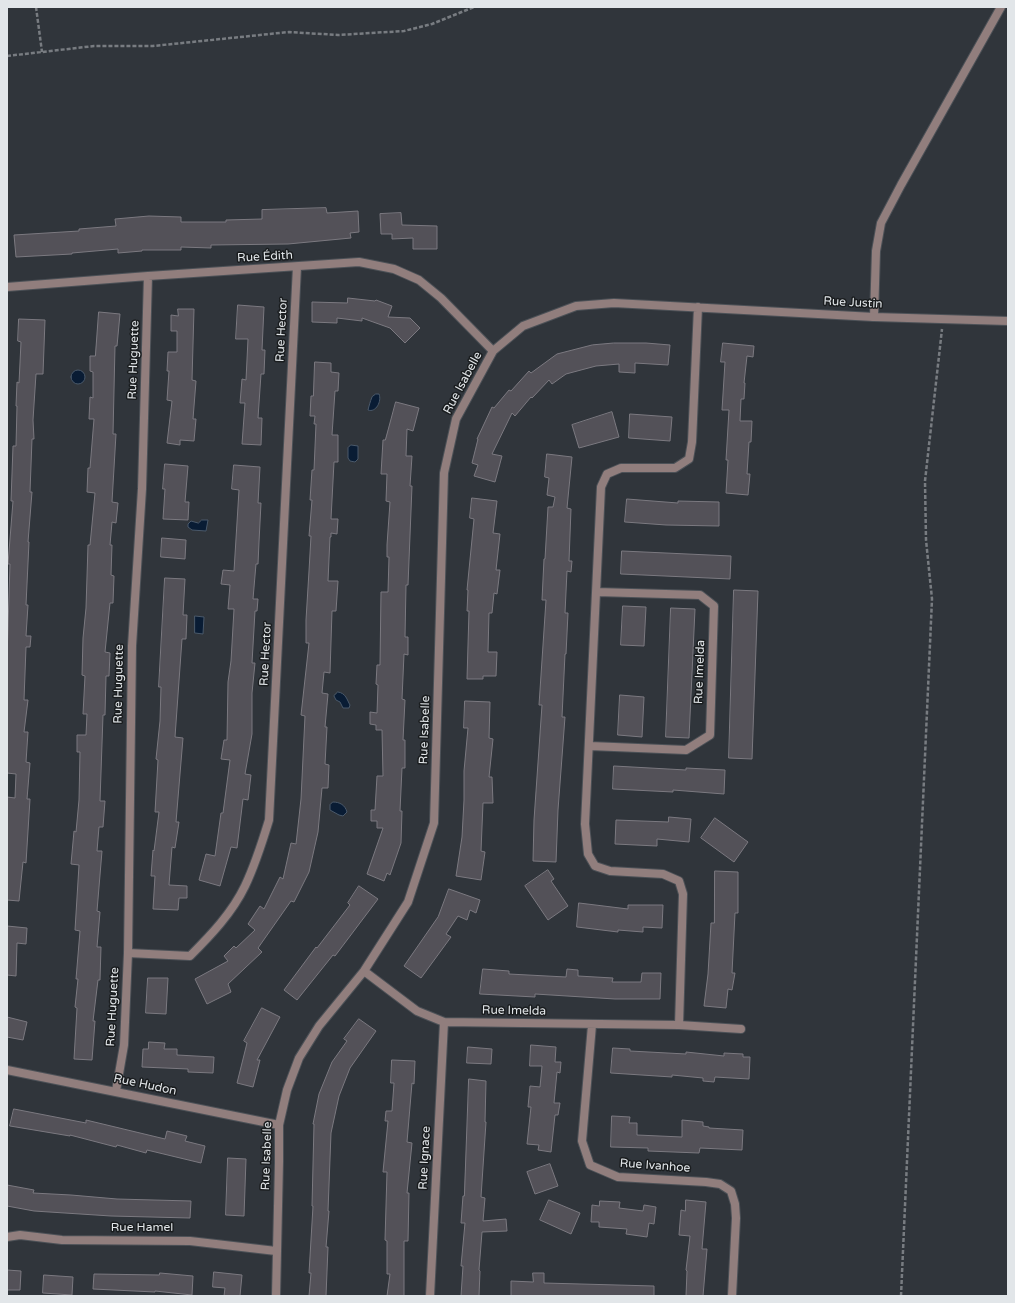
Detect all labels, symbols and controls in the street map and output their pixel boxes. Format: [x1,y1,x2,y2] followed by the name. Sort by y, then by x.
[237,248,293,266] street label: Rue Édith
[823,294,883,312] street label: Rue Justin
[273,298,291,362] street label: Rue Hector
[125,320,143,400] street label: Rue Huguette
[441,349,485,417] street label: Rue Isabelle
[257,622,275,686] street label: Rue Hector
[692,640,708,704] street label: Rue Imelda
[111,644,127,724] street label: Rue Huguette
[417,695,433,765] street label: Rue Isabelle
[104,967,122,1047] street label: Rue Huguette
[482,1003,546,1019] street label: Rue Imelda
[112,1071,178,1099] street label: Rue Hudon
[259,1121,275,1191] street label: Rue Isabelle
[416,1126,434,1190] street label: Rue Ignace
[619,1156,691,1176] street label: Rue Ivanhoe
[111,1221,173,1235] street label: Rue Hamel

